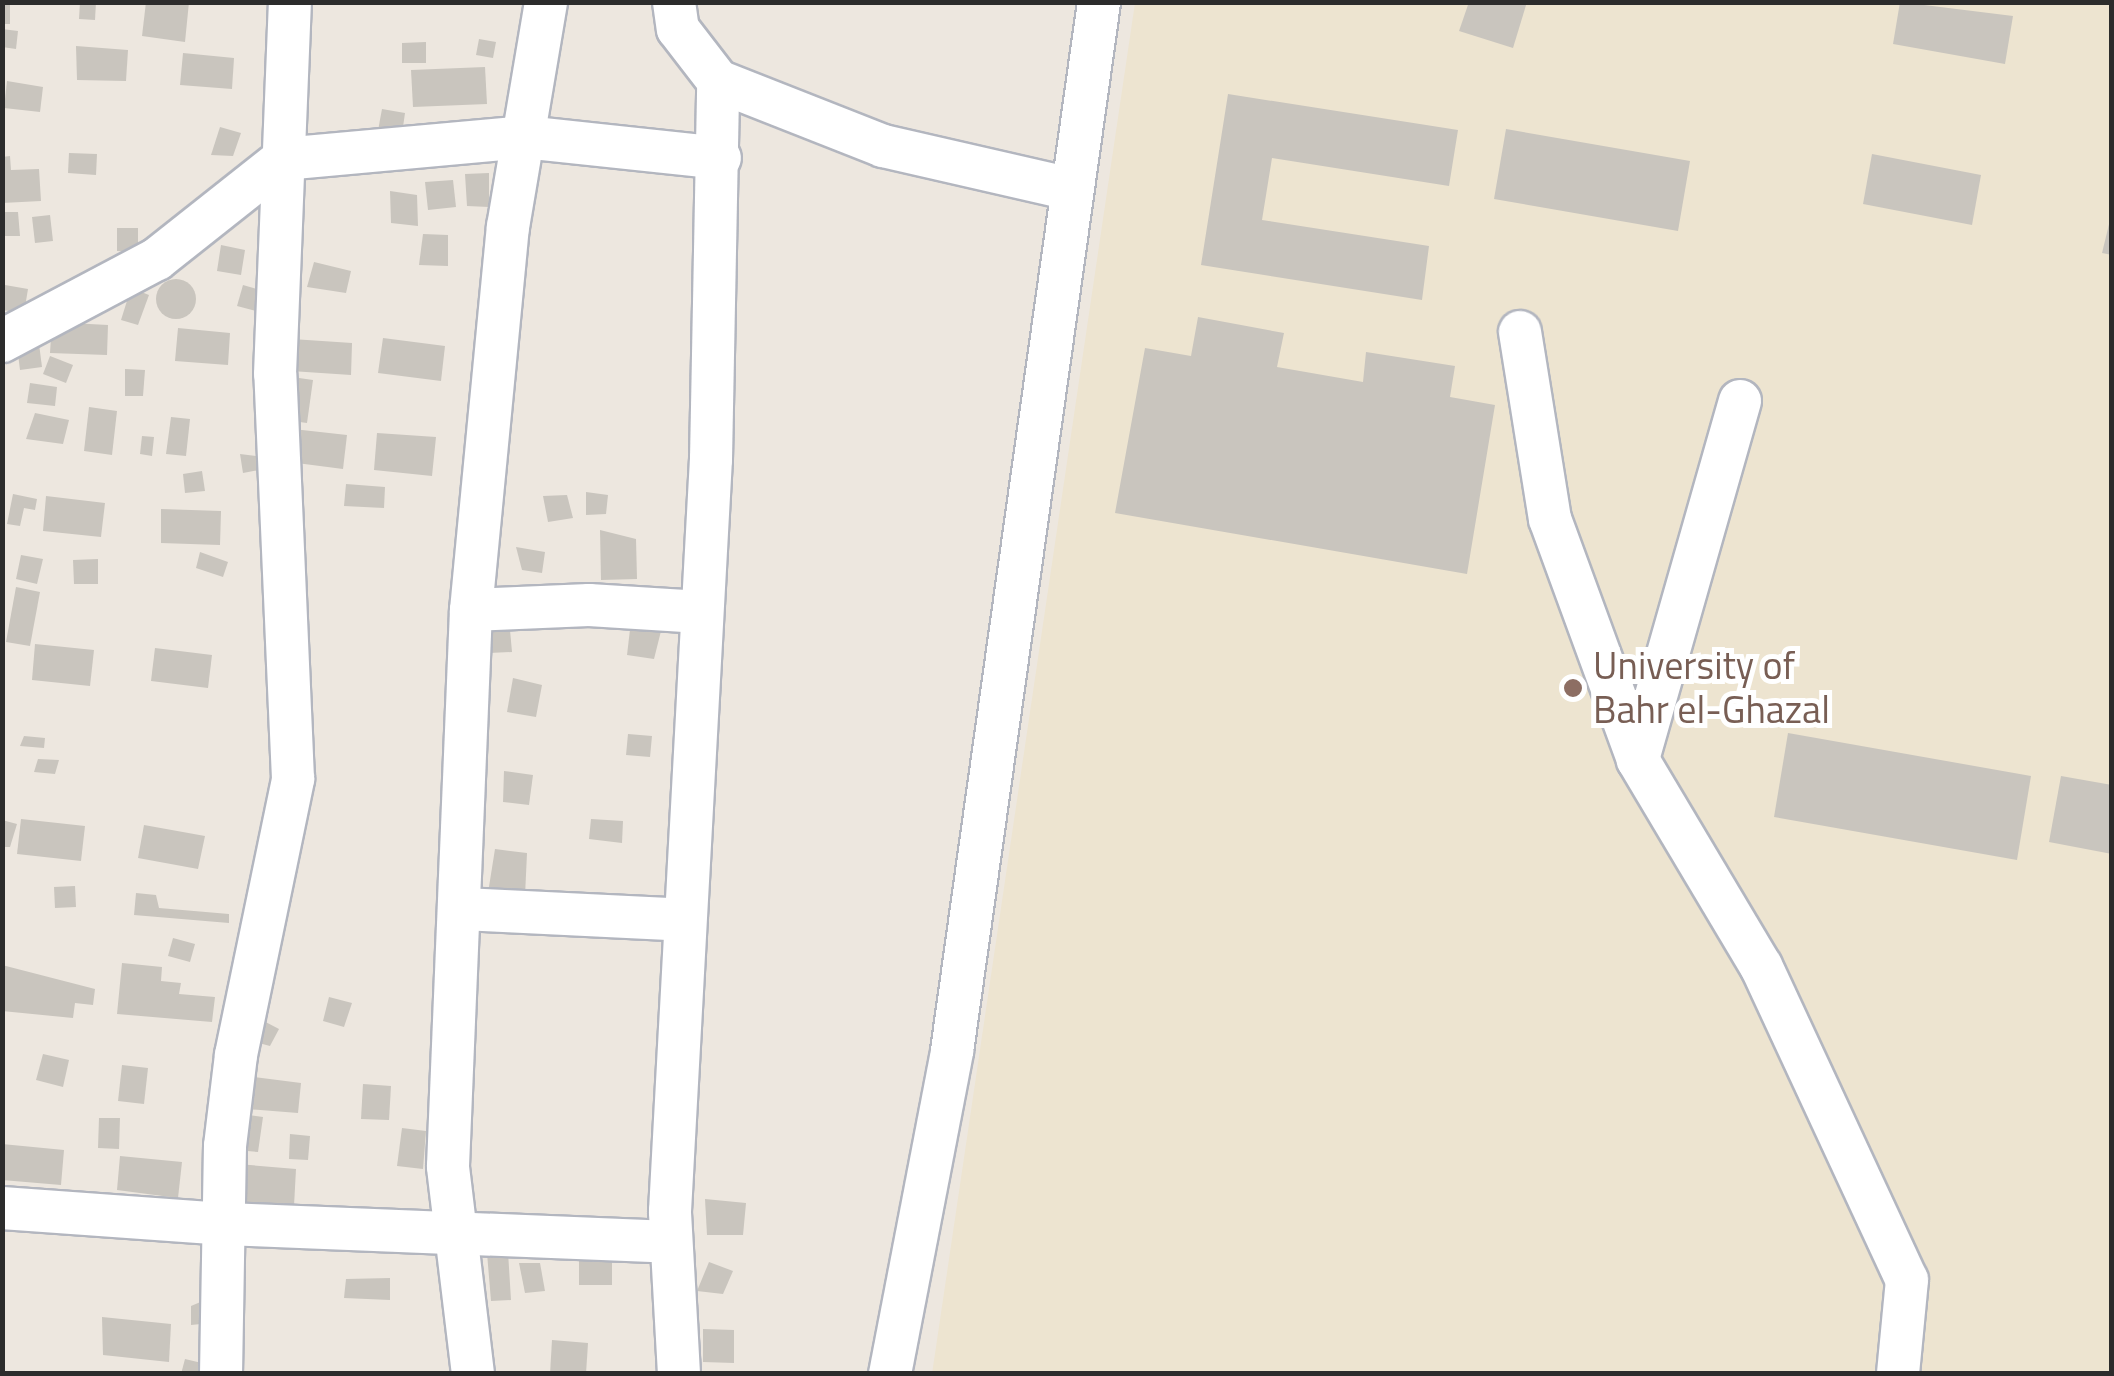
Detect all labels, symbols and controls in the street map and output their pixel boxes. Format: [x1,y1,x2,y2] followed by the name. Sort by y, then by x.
[1593,643,1830,732] place label: University of Bahr el-Ghazal
[1562,677,1584,699] marker: University of Bahr el-Ghazal

